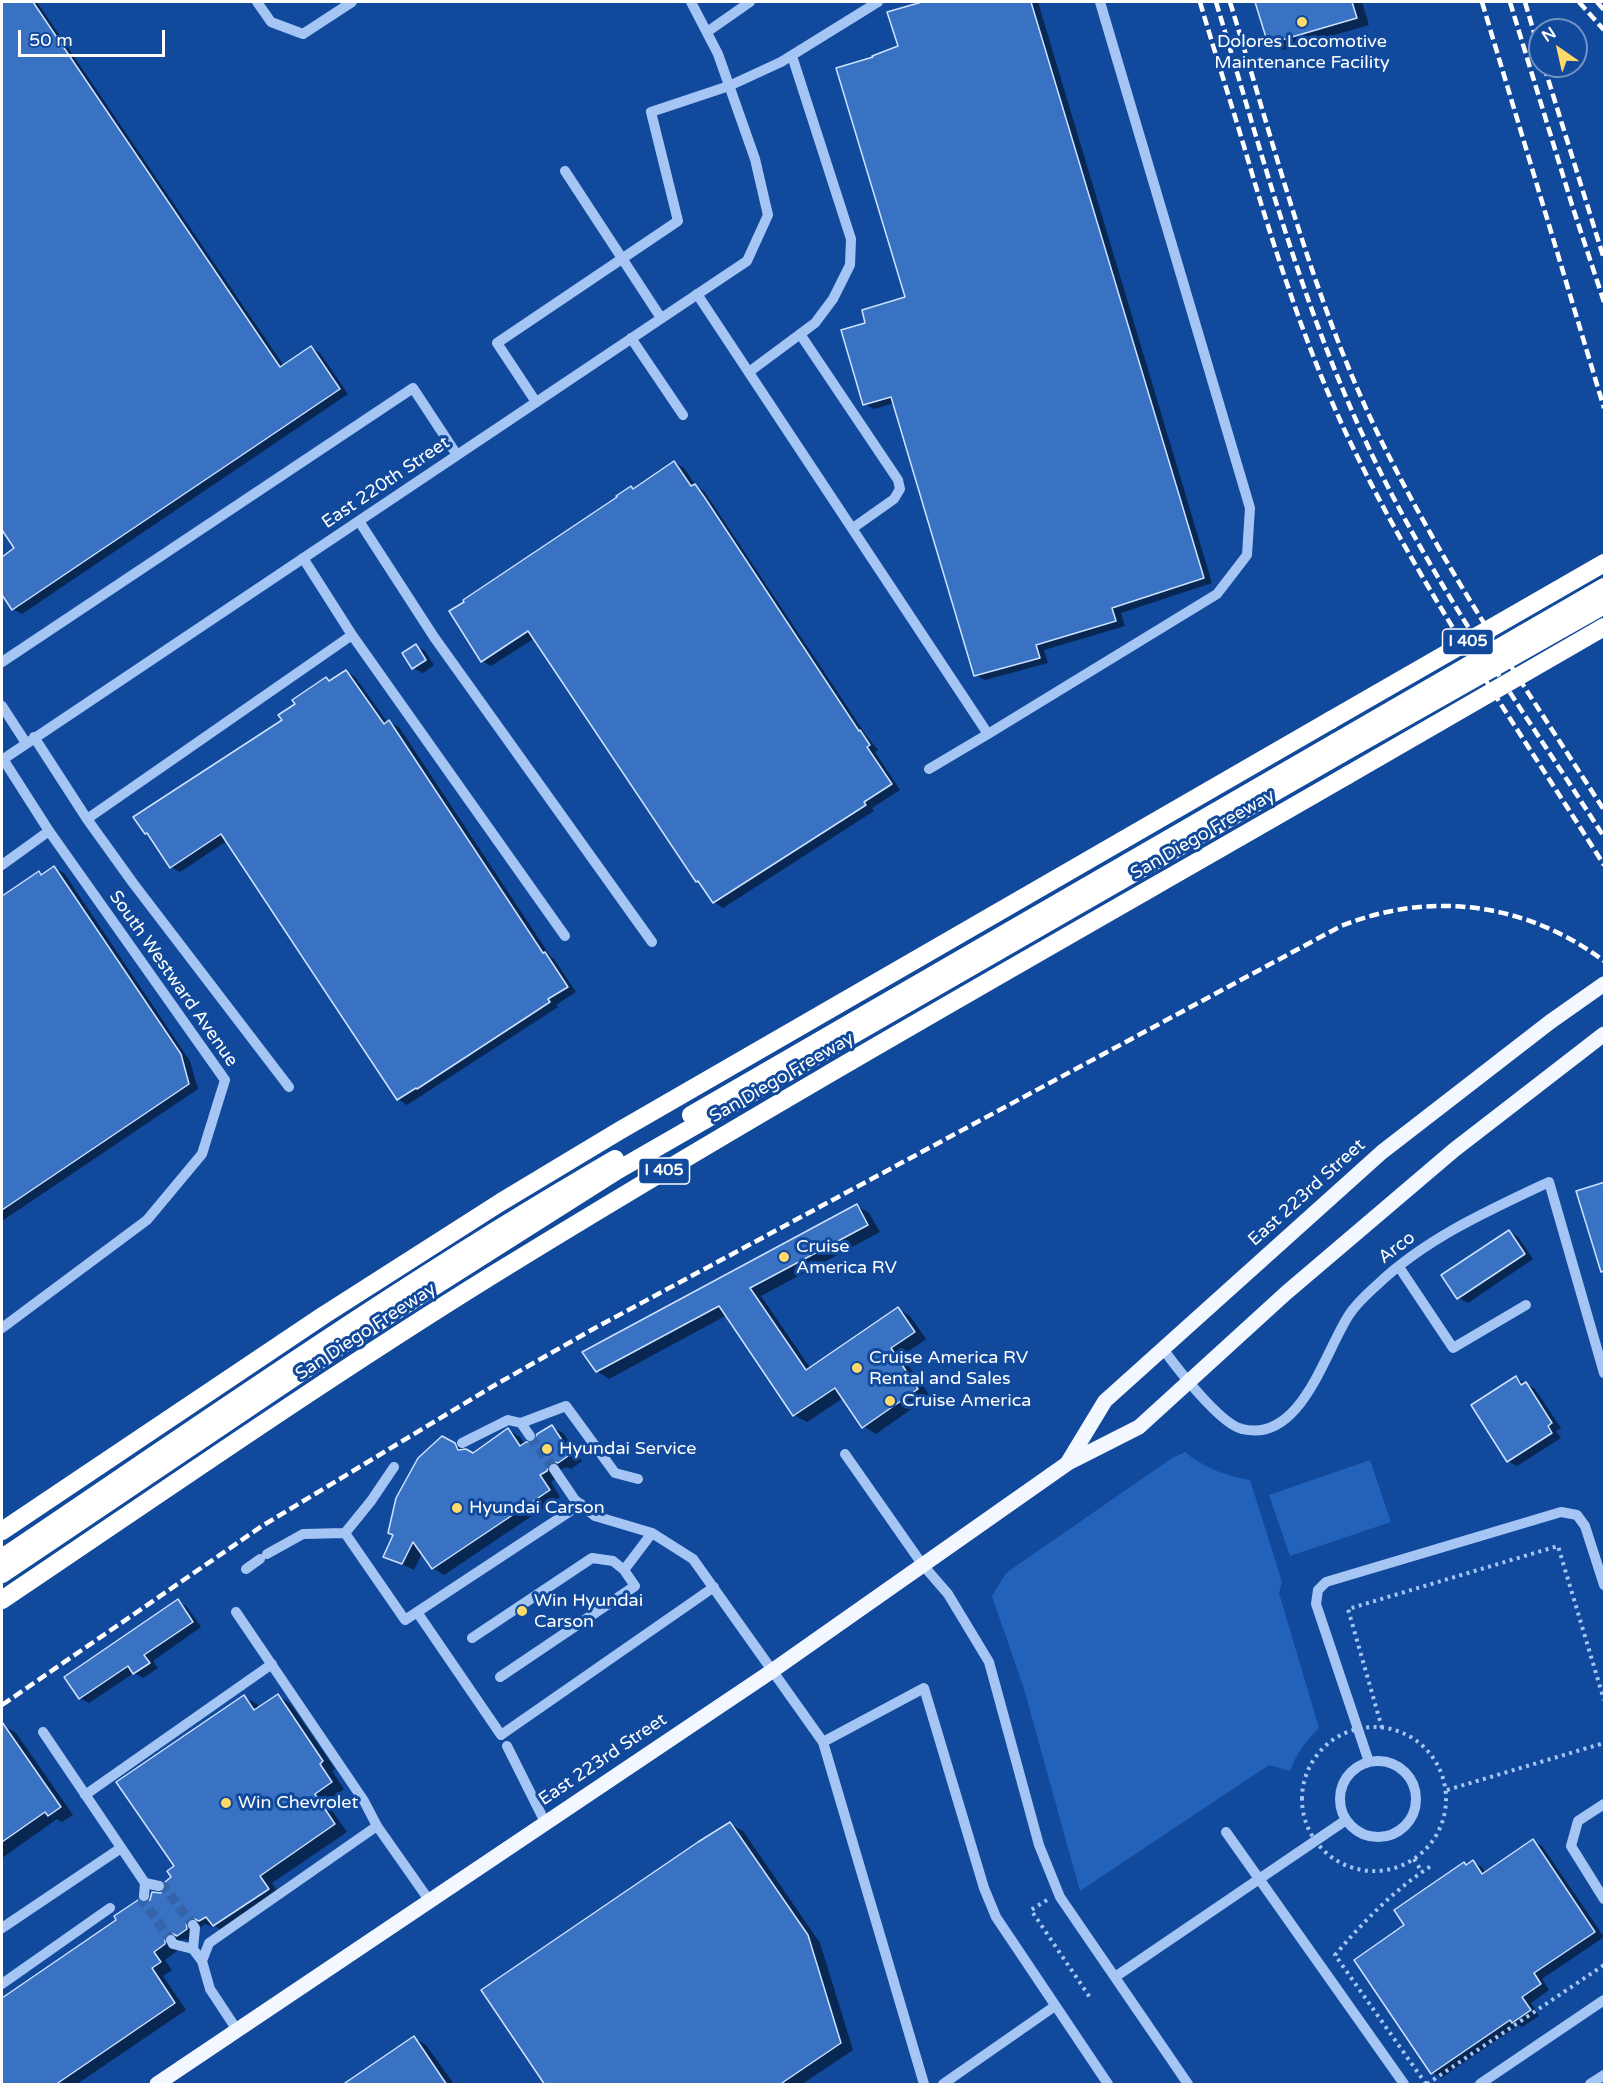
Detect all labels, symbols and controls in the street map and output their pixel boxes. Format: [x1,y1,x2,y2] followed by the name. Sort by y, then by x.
[1295,15,1309,29] marker: Dolores Locomotive Maintenance Facility
[21,18,168,56] scale bar
[1528,18,1588,78] north arrow
[1538,23,1560,47] text: N
[29,29,73,51] text: 50 m
[1214,31,1390,74] place label: Dolores Locomotive Maintenance Facility
[318,432,454,534] street label: East 220th Street
[1442,629,1494,655] road number: I 405
[1127,785,1279,885] street label: San Diego Freeway
[104,887,242,1071] street label: South Westward Avenue
[706,1028,858,1128] street label: San Diego Freeway
[1244,1135,1370,1251] street label: East 223rd Street
[638,1158,690,1184] road number: I 405
[1374,1227,1420,1269] street label: Arco
[796,1236,897,1278] place label: Cruise America RV
[777,1250,791,1264] marker: Cruise America RV
[292,1279,440,1385] street label: San Diego Freeway
[869,1347,1028,1390] place label: Cruise America RV Rental and Sales
[850,1361,864,1375] marker: Cruise America RV Rental and Sales
[902,1390,1031,1412] place label: Cruise America
[883,1394,897,1408] marker: Cruise America
[559,1438,697,1460] place label: Hyundai Service
[540,1442,554,1456] marker: Hyundai Service
[469,1497,605,1519] place label: Hyundai Carson
[450,1501,464,1515] marker: Hyundai Carson
[534,1590,643,1632] place label: Win Hyundai Carson
[515,1604,529,1618] marker: Win Hyundai Carson
[535,1709,671,1811] street label: East 223rd Street
[238,1792,358,1814] place label: Win Chevrolet
[219,1796,233,1810] marker: Win Chevrolet

